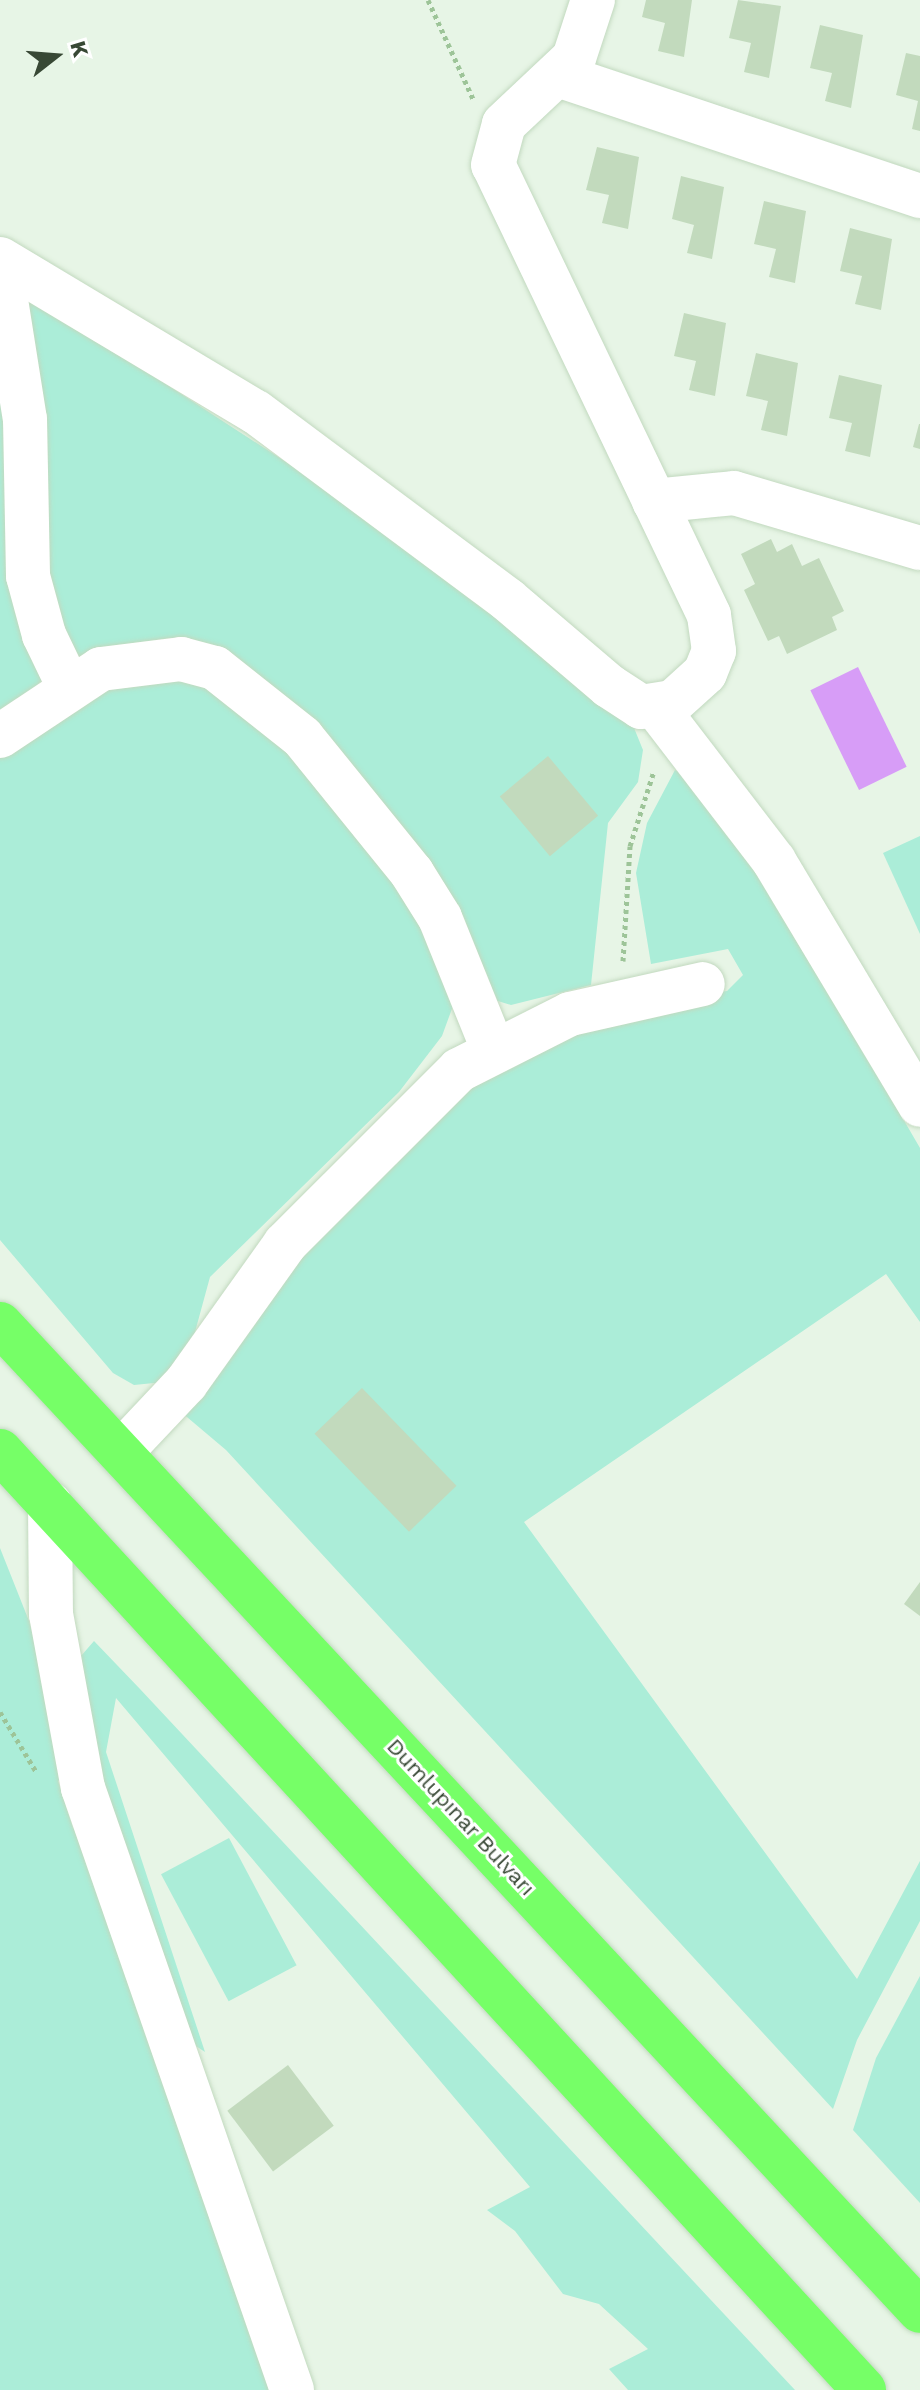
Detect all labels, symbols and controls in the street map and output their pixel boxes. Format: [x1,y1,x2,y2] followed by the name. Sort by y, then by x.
[16,16,96,96] north arrow
[65,38,94,60] text: K
[381,1733,541,1901] street label: Dumlupınar Bulvarı

